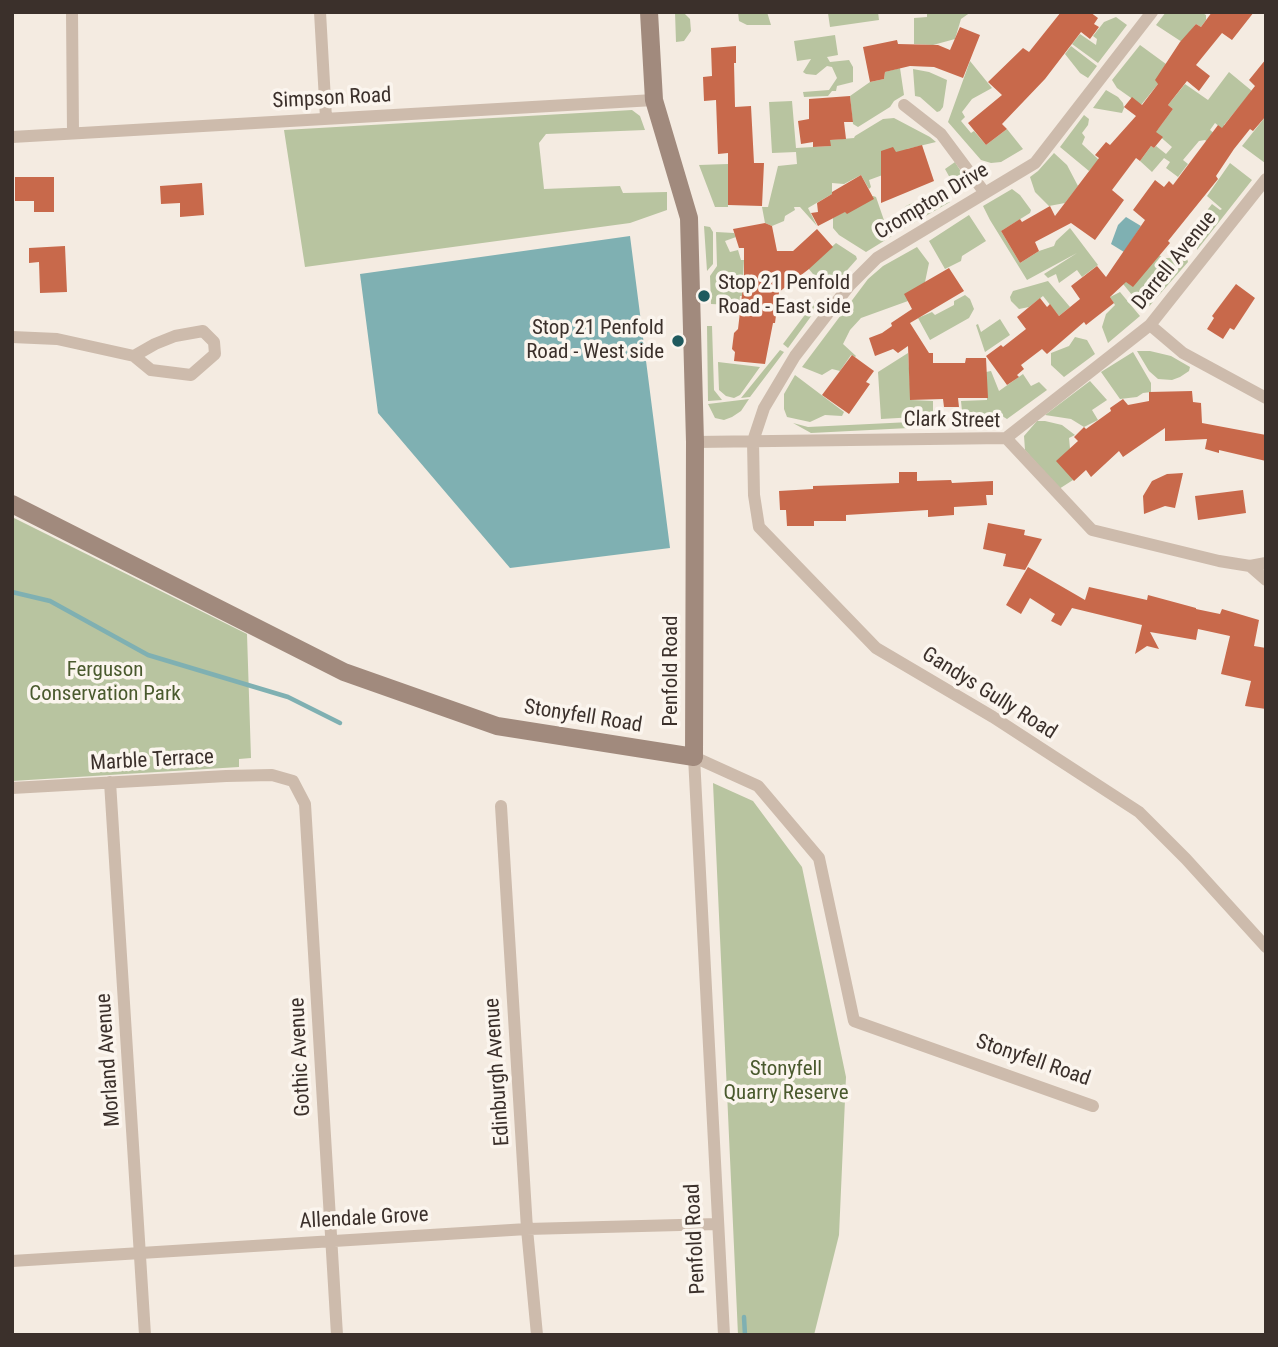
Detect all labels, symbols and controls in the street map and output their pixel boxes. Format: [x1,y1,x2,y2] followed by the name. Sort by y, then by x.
[272,83,392,115] street label: Simpson Road
[871,158,993,246] street label: Crompton Drive
[1128,207,1222,315] street label: Darrell Avenue
[718,271,851,321] place label: Stop 21 Penfold Road - East side
[696,288,712,304] marker: Stop 21 Penfold Road - East side
[526,316,664,366] place label: Stop 21 Penfold Road - West side
[670,333,686,349] marker: Stop 21 Penfold Road - West side
[903,408,1001,434] street label: Clark Street
[659,616,685,726] street label: Penfold Road
[917,642,1061,746] street label: Gandys Gully Road
[29,658,181,708] park label: Ferguson Conservation Park
[522,695,644,739] street label: Stonyfell Road
[89,745,215,777] street label: Marble Terrace
[92,993,126,1127] street label: Morland Avenue
[285,997,317,1117] street label: Gothic Avenue
[480,997,516,1147] street label: Edinburgh Avenue
[972,1030,1094,1092] street label: Stonyfell Road
[723,1057,849,1107] park label: Stonyfell Quarry Reserve
[681,1183,711,1295] street label: Penfold Road
[299,1203,429,1235] street label: Allendale Grove

